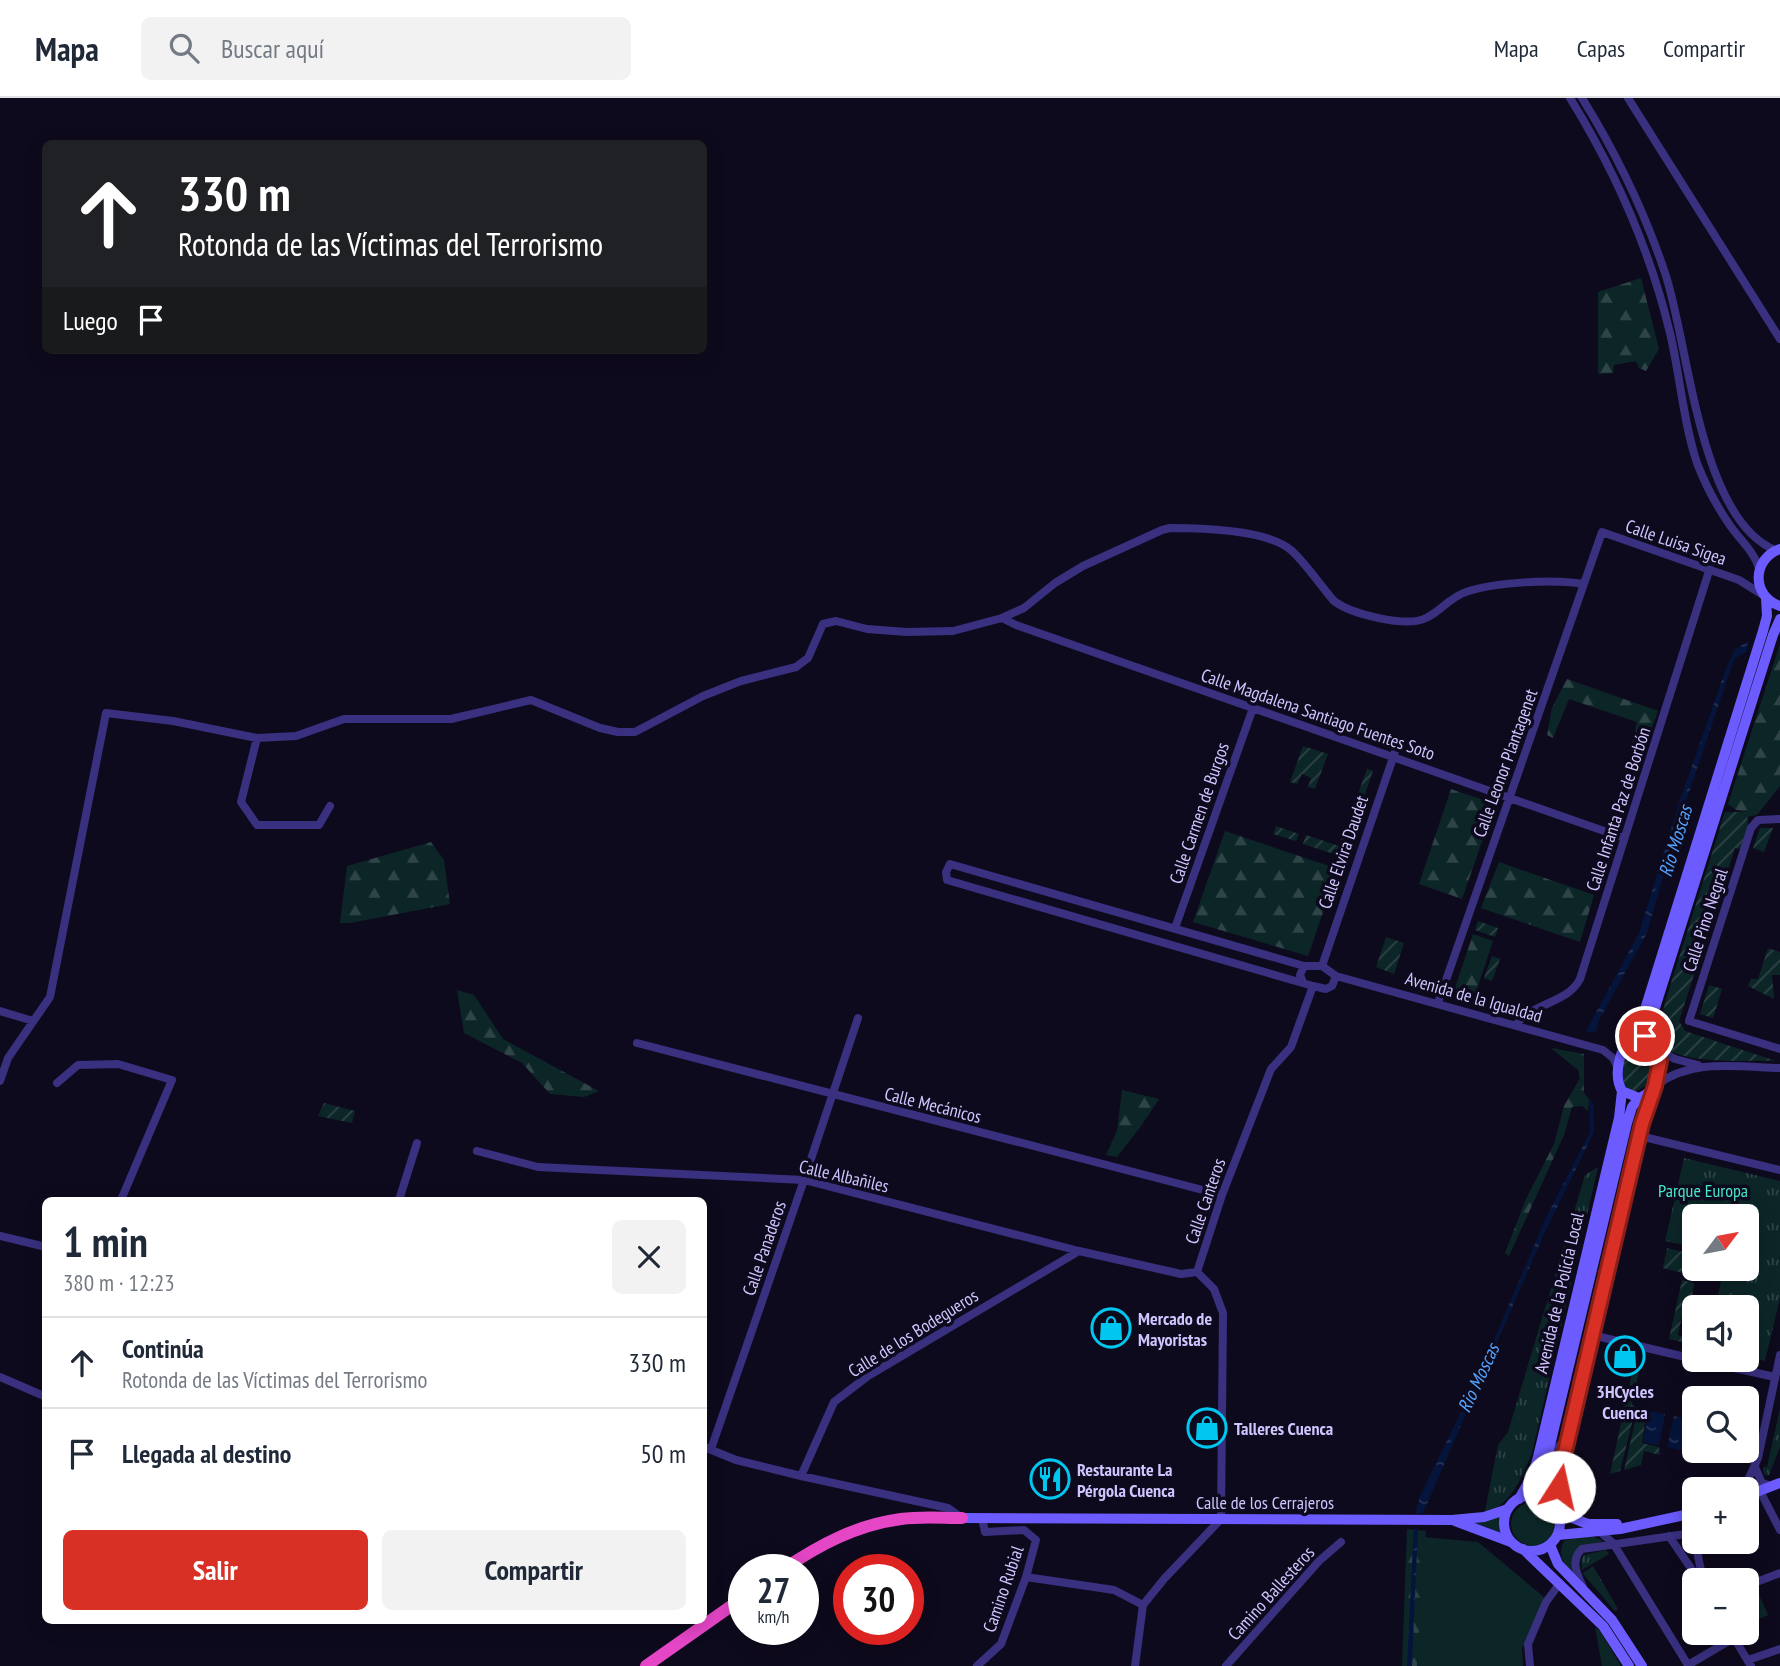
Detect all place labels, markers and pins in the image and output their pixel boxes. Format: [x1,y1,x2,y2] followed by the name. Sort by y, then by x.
[1615,1006,1675,1066] pin
[1090,1307,1132,1349] shop icon: Mercado de Mayoristas
[1138,1307,1212,1351] place label: Mercado de Mayoristas
[1604,1335,1646,1377] shop icon: 3HCycles Cuenca
[1596,1380,1654,1424] place label: 3HCycles Cuenca
[1186,1407,1228,1449] shop icon: Talleres Cuenca
[1234,1417,1333,1440] place label: Talleres Cuenca
[1029,1458,1071,1500] restaurant icon: Restaurante La Pérgola Cuenca
[1077,1458,1175,1502] place label: Restaurante La Pérgola Cuenca

